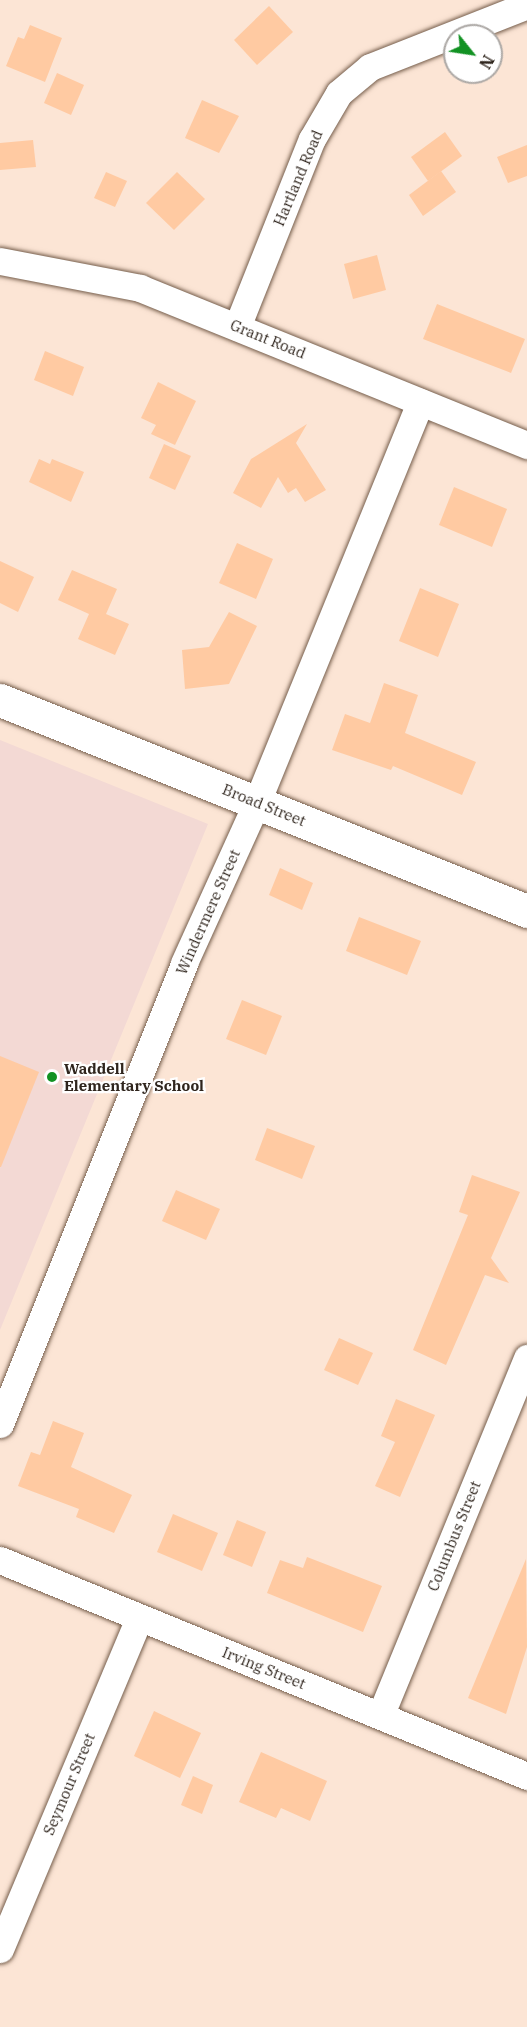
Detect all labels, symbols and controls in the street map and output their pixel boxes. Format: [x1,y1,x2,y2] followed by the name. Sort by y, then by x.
[443,24,503,84] north arrow
[475,52,499,72] text: N
[270,127,326,229] street label: Hartland Road
[228,316,308,362] street label: Grant Road
[220,780,308,830] street label: Broad Street
[172,847,244,977] street label: Windermere Street
[64,1059,204,1094] place label: Waddell Elementary School
[45,1070,59,1084] marker: Waddell Elementary School
[424,1478,484,1594] street label: Columbus Street
[220,1643,308,1693] street label: Irving Street
[39,1730,99,1838] street label: Seymour Street

